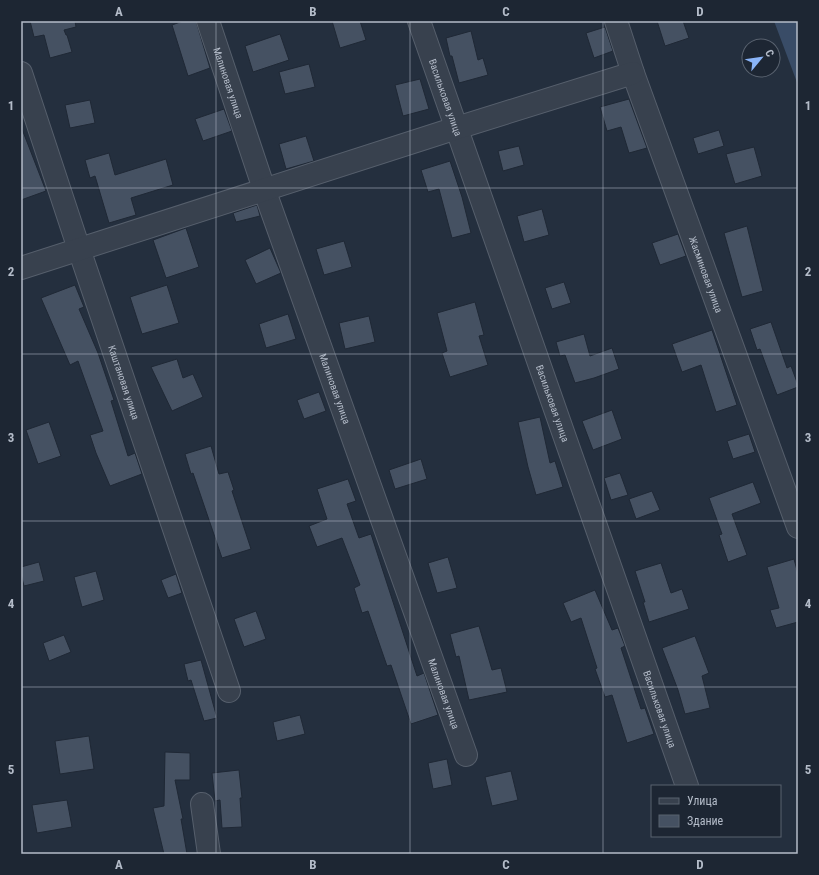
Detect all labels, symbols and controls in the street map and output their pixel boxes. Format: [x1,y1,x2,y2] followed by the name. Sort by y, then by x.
[115,4,123,19] text: A
[309,4,317,19] text: B
[502,4,510,19] text: C
[696,4,704,19] text: D
[741,38,781,78] north arrow
[212,46,246,120] street label: Малиновая улица
[762,47,777,59] text: С
[427,57,464,138] street label: Васильковая улица
[8,98,14,113] text: 1
[805,98,811,113] text: 1
[687,235,725,314] street label: Жасминовая улица
[8,264,15,279] text: 2
[805,264,812,279] text: 2
[107,344,142,421] street label: Каштановая улица
[318,352,353,425] street label: Малиновая улица
[534,363,572,443] street label: Васильковая улица
[8,430,14,445] text: 3
[805,430,811,445] text: 3
[8,596,15,611] text: 4
[805,596,812,611] text: 4
[427,657,462,731] street label: Малиновая улица
[641,669,679,749] street label: Васильковая улица
[8,762,15,777] text: 5
[805,762,812,777] text: 5
[651,785,781,837] legend
[687,794,718,808] text: Улица
[687,814,724,828] text: Здание
[115,857,123,872] text: A
[309,857,317,872] text: B
[502,857,510,872] text: C
[696,857,704,872] text: D

